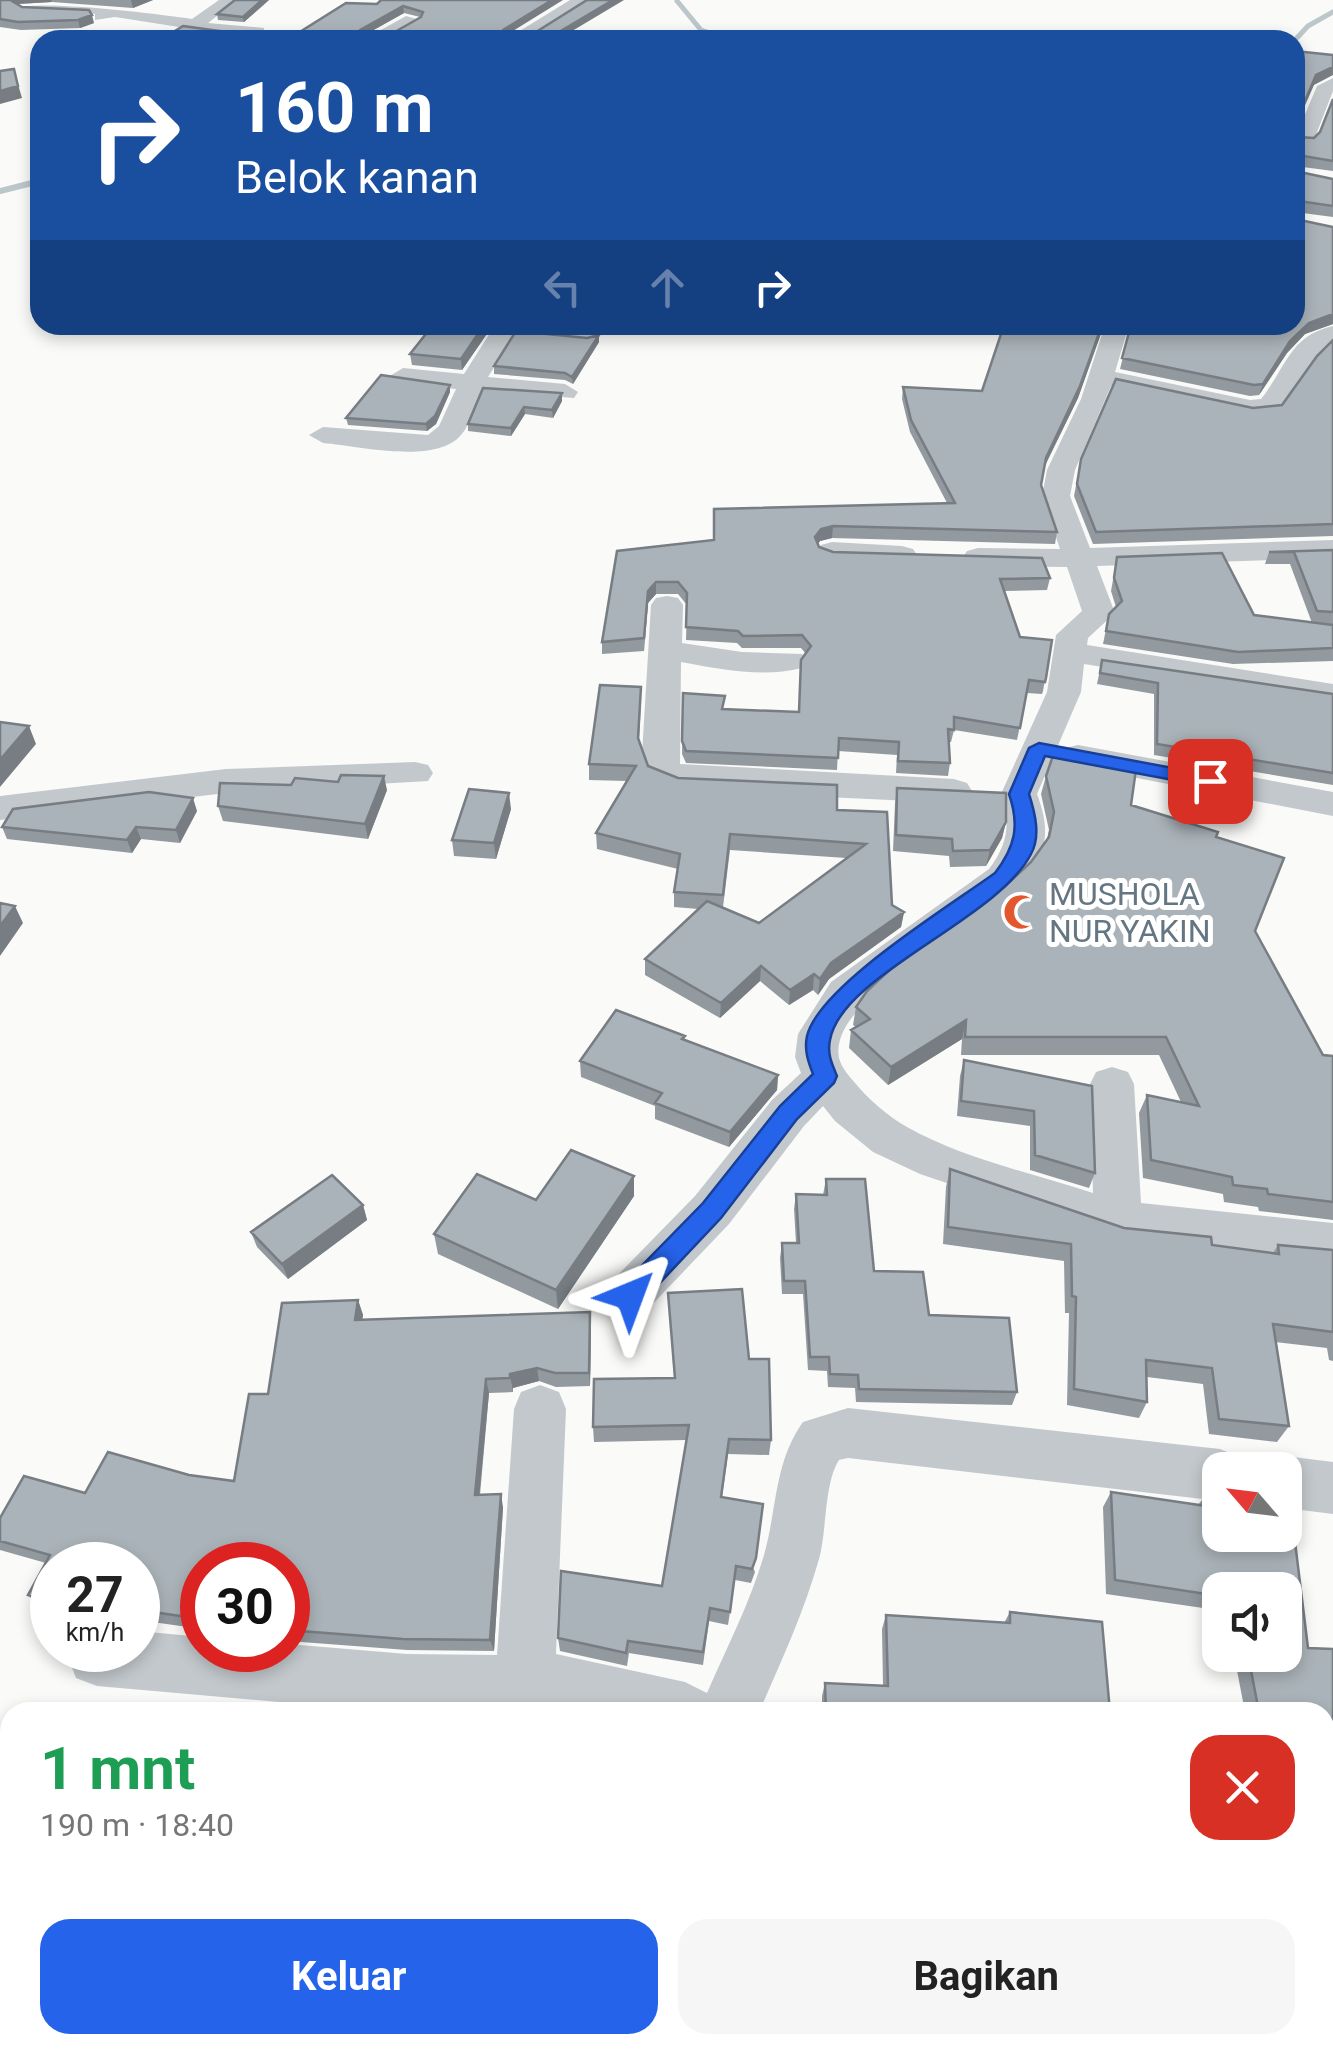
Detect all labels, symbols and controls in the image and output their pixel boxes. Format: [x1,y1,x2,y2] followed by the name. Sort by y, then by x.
[235,67,434,149] text: 160 m
[70,70,200,200] icon: right
[235,151,479,204] text: Belok kanan
[535,260,590,315] icon: left
[640,260,695,315] icon: ahead
[745,260,800,315] icon: right
[1168,739,1253,824] pin
[1183,754,1238,809] icon: arrive
[1049,875,1210,950] place label: MUSHOLA NUR YAKIN
[1002,893,1040,931] mosque icon: MUSHOLA NUR YAKIN
[578,1244,682,1348] position arrow
[1202,1452,1302,1552] north arrow
[1202,1452,1302,1672] map controls
[180,1542,310,1672] speed limit sign: 30
[66,1566,124,1624] text: 27
[1202,1572,1302,1672] button: sound
[66,1618,124,1647] text: km/h
[40,1733,195,1804] text: 1 mnt
[1190,1735,1295,1840] button: close
[40,1806,234,1844] text: 190 m · 18:40
[40,1919,658,2034] button: Keluar
[678,1919,1295,2034] button: Bagikan

